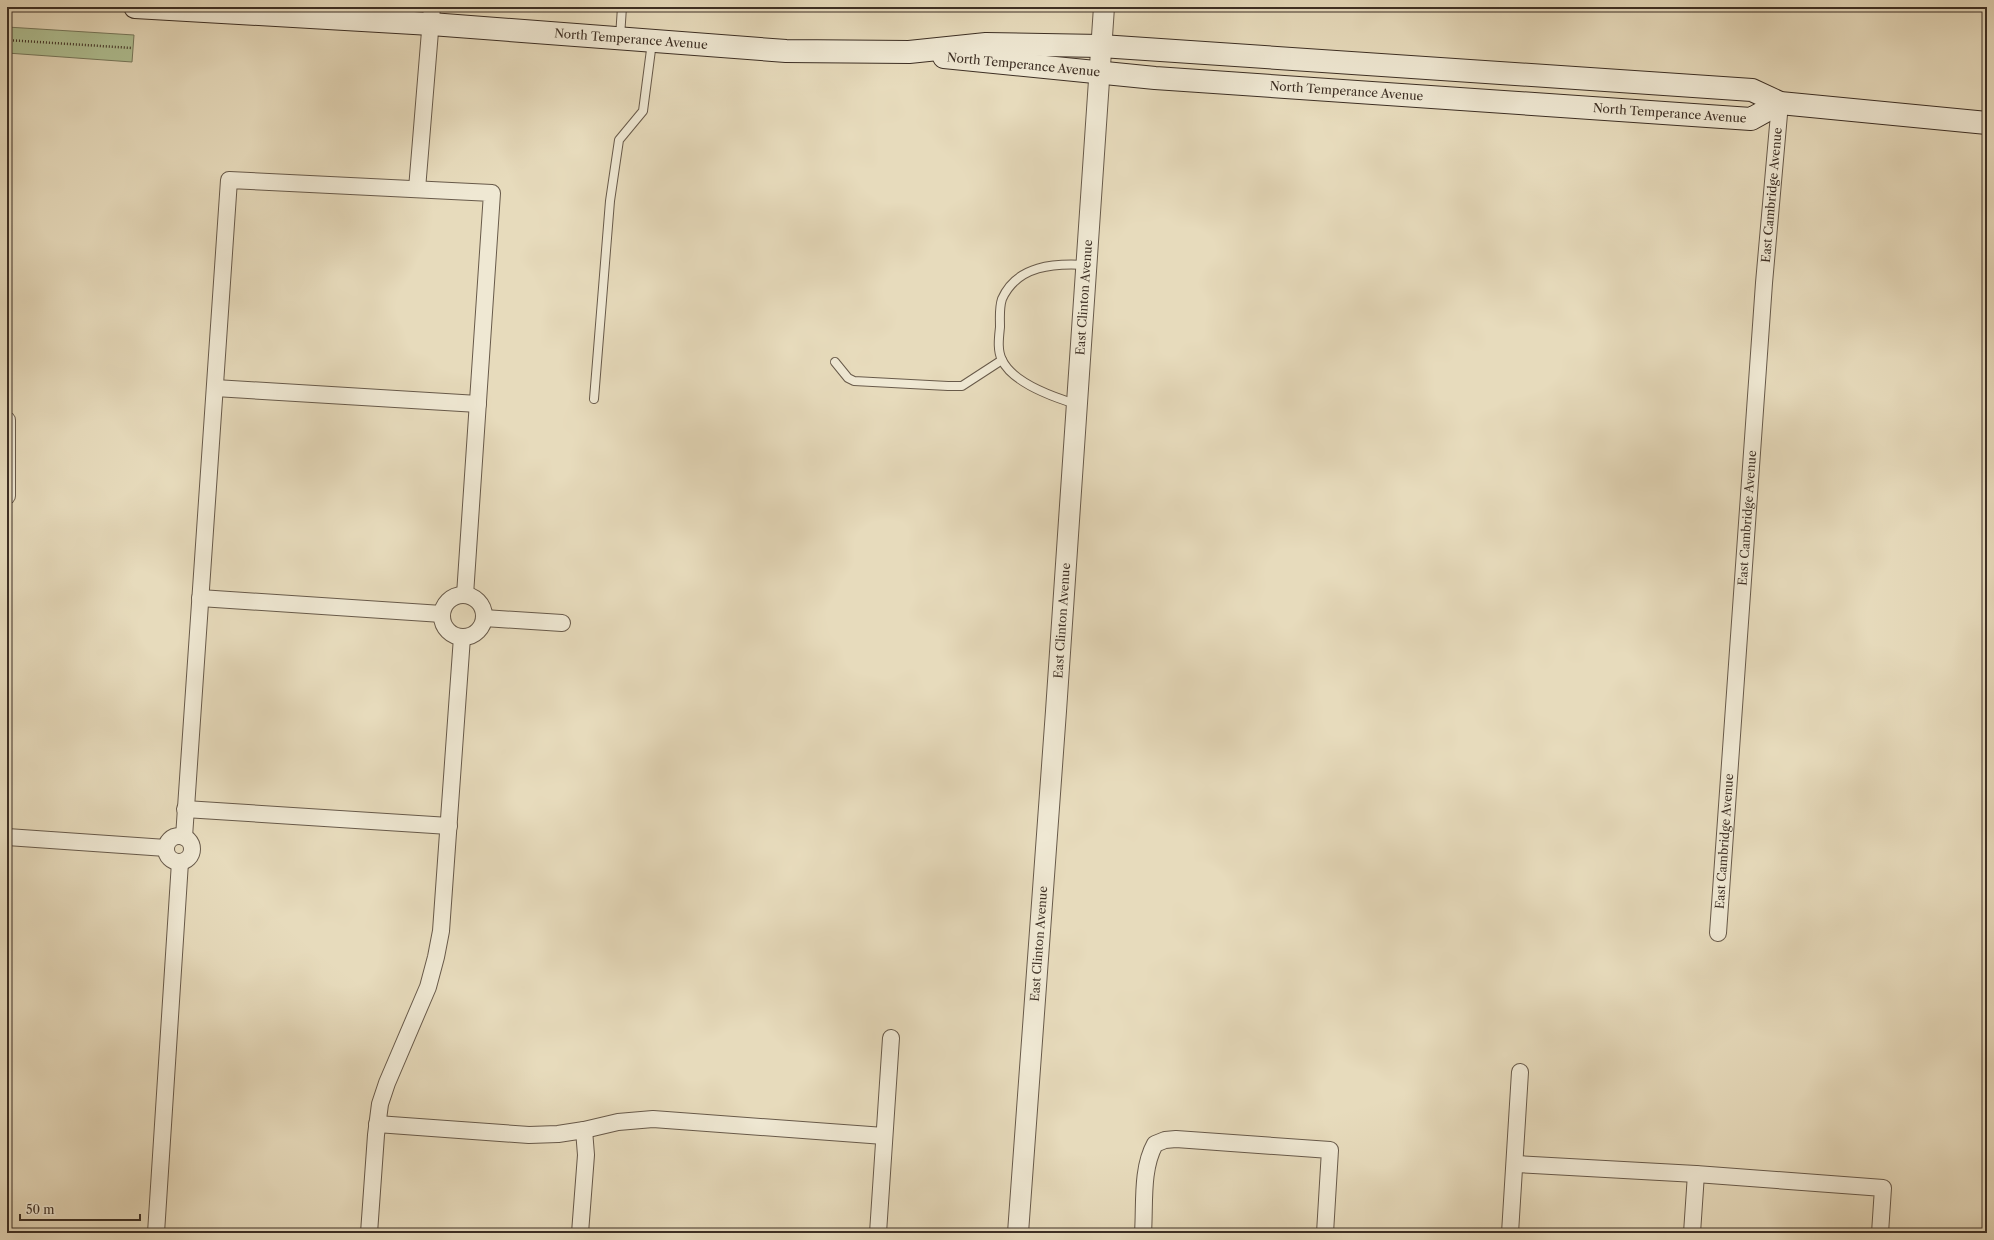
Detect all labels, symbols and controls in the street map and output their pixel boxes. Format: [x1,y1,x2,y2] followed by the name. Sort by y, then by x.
[554,25,709,52] street label: North Temperance Avenue
[946,49,1101,80] street label: North Temperance Avenue
[1269,78,1424,103] street label: North Temperance Avenue
[1592,100,1747,126] street label: North Temperance Avenue
[1758,126,1785,263] street label: East Cambridge Avenue
[1072,239,1095,356] street label: East Clinton Avenue
[1735,449,1759,586] street label: East Cambridge Avenue
[1050,562,1073,679] street label: East Clinton Avenue
[1712,773,1736,909] street label: East Cambridge Avenue
[1027,885,1050,1002] street label: East Clinton Avenue
[20,1196,140,1222] scale bar
[26,1202,55,1217] text: 50 m

